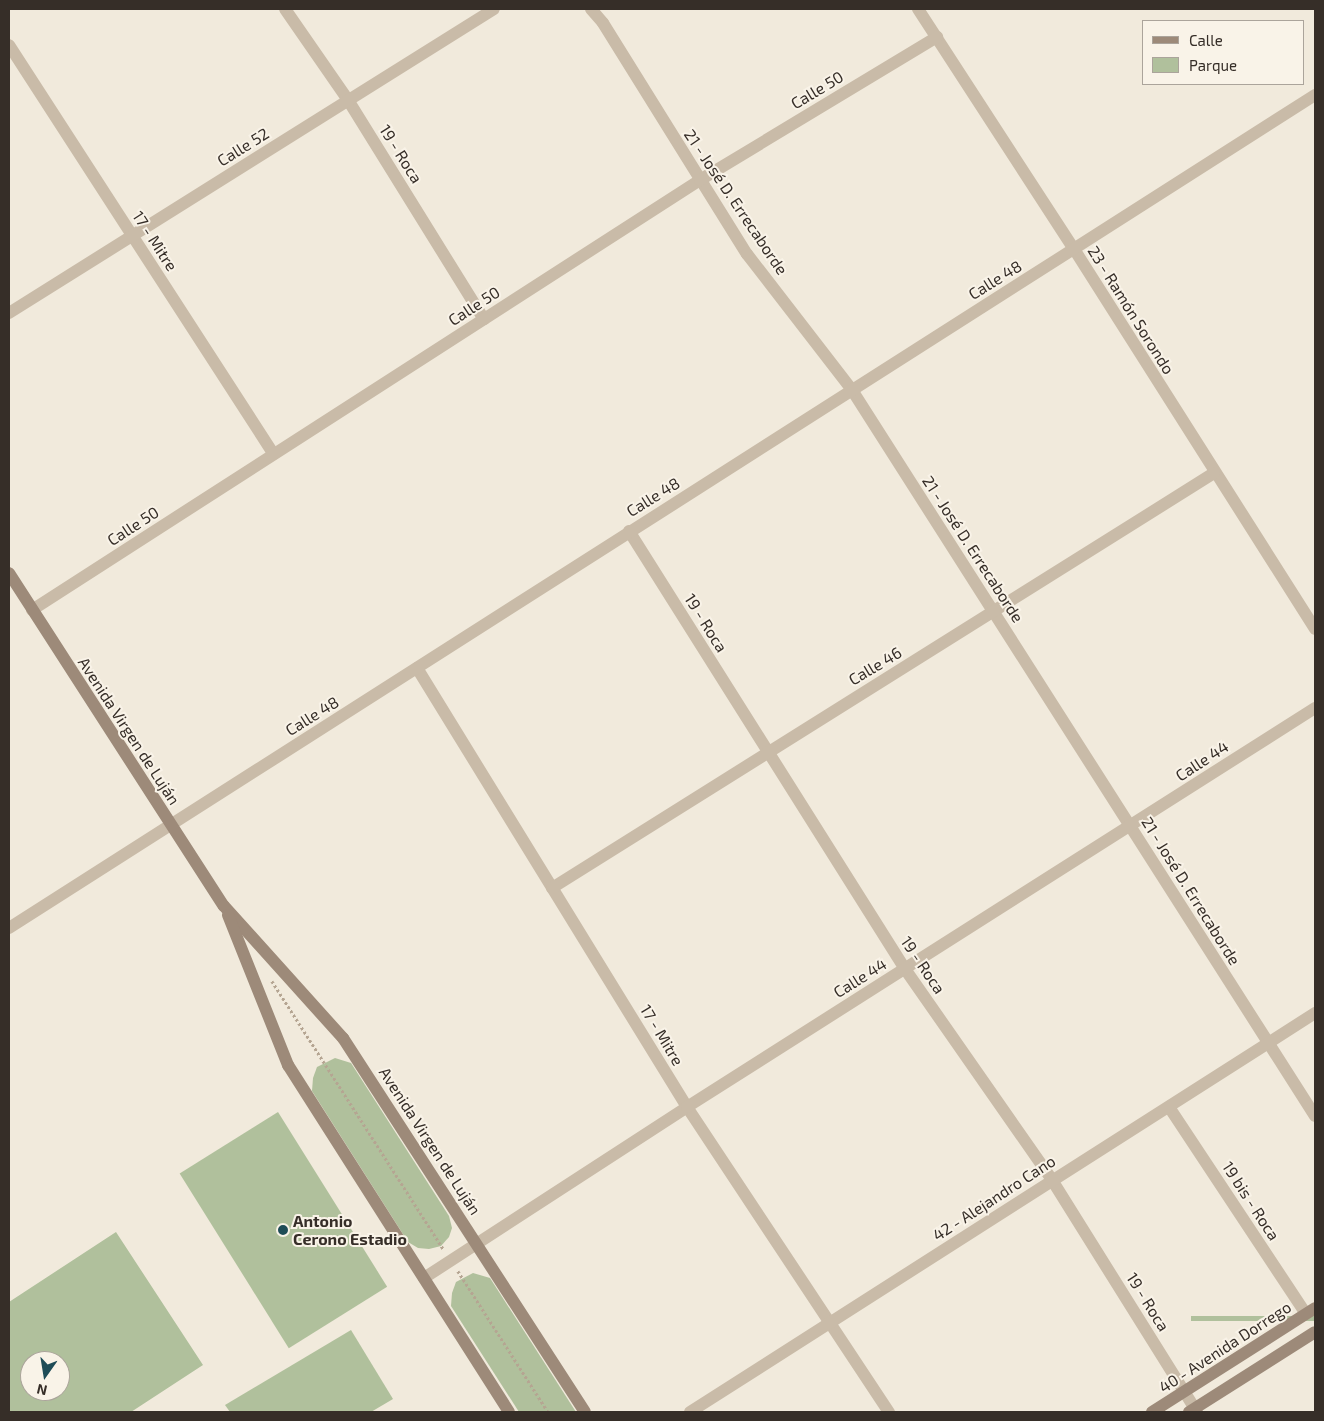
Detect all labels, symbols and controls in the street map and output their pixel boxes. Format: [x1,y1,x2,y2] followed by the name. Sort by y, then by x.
[1142,20,1304,85] legend
[1189,31,1223,49] text: Calle
[1189,56,1237,74] text: Parque
[787,67,847,113] street label: Calle 50
[376,121,426,187] street label: 19 - Roca
[214,124,272,170] street label: Calle 52
[680,126,792,278] street label: 21 - José D. Errecaborde
[128,207,182,275] street label: 17 - Mitre
[1084,242,1178,378] street label: 23 - Ramón Sorondo
[965,256,1025,304] street label: Calle 48
[445,282,503,330] street label: Calle 50
[918,472,1028,626] street label: 21 - José D. Errecaborde
[623,473,683,521] street label: Calle 48
[104,502,162,550] street label: Calle 50
[681,590,731,656] street label: 19 - Roca
[845,643,905,689] street label: Calle 46
[74,653,184,809] street label: Avenida Virgen de Luján
[282,692,342,740] street label: Calle 48
[1172,737,1232,785] street label: Calle 44
[1137,813,1245,969] street label: 21 - José D. Errecaborde
[897,933,949,997] street label: 19 - Roca
[830,954,890,1002] street label: Calle 44
[636,1001,688,1069] street label: 17 - Mitre
[375,1063,485,1219] street label: Avenida Virgen de Luján
[929,1151,1059,1245] street label: 42 - Alejandro Cano
[1218,1158,1284,1244] street label: 19 bis - Roca
[293,1211,407,1249] place label: Antonio Cerono Estadio
[277,1224,289,1236] marker: Antonio Cerono Estadio
[1123,1269,1173,1335] street label: 19 - Roca
[1155,1297,1295,1397] street label: 40 - Avenida Dorrego
[20,1351,70,1401] north arrow
[35,1381,49,1400] text: N

